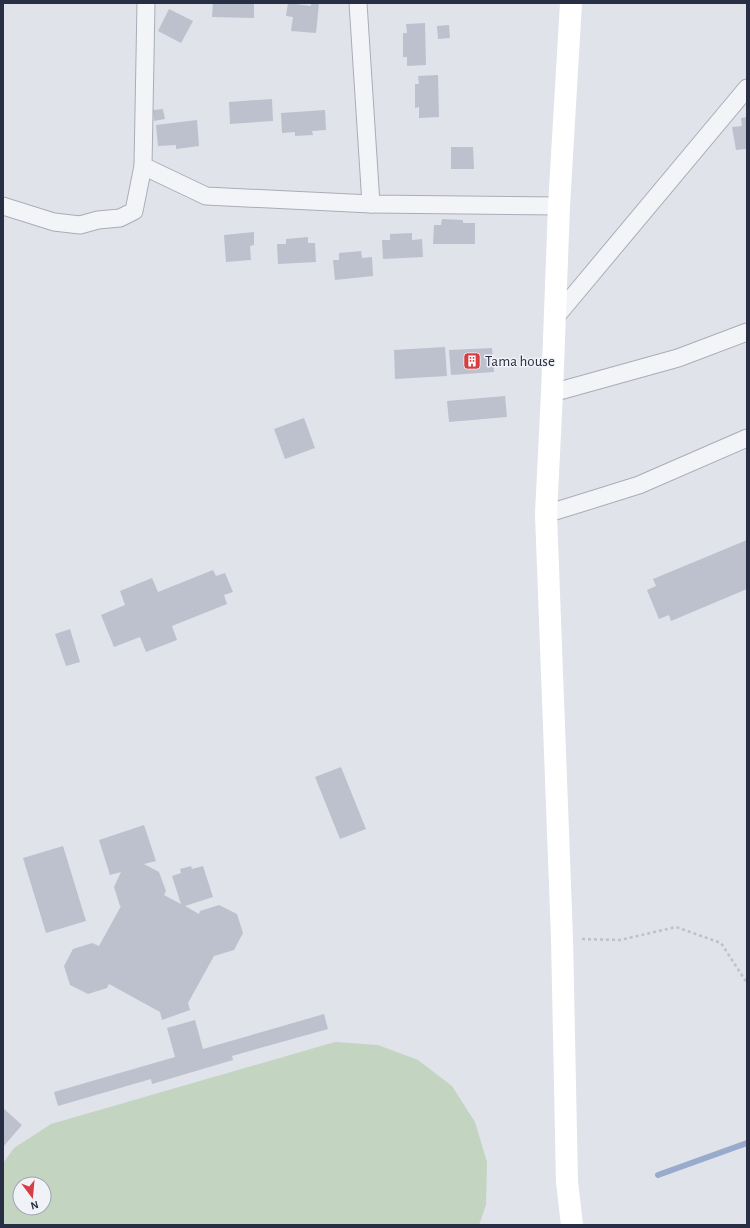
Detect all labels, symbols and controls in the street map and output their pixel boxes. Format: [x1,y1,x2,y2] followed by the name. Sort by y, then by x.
[462,351,482,371] building icon: Tama house
[485,354,555,369] place label: Tama house
[12,1176,52,1216] north arrow
[29,1199,40,1211] text: N

